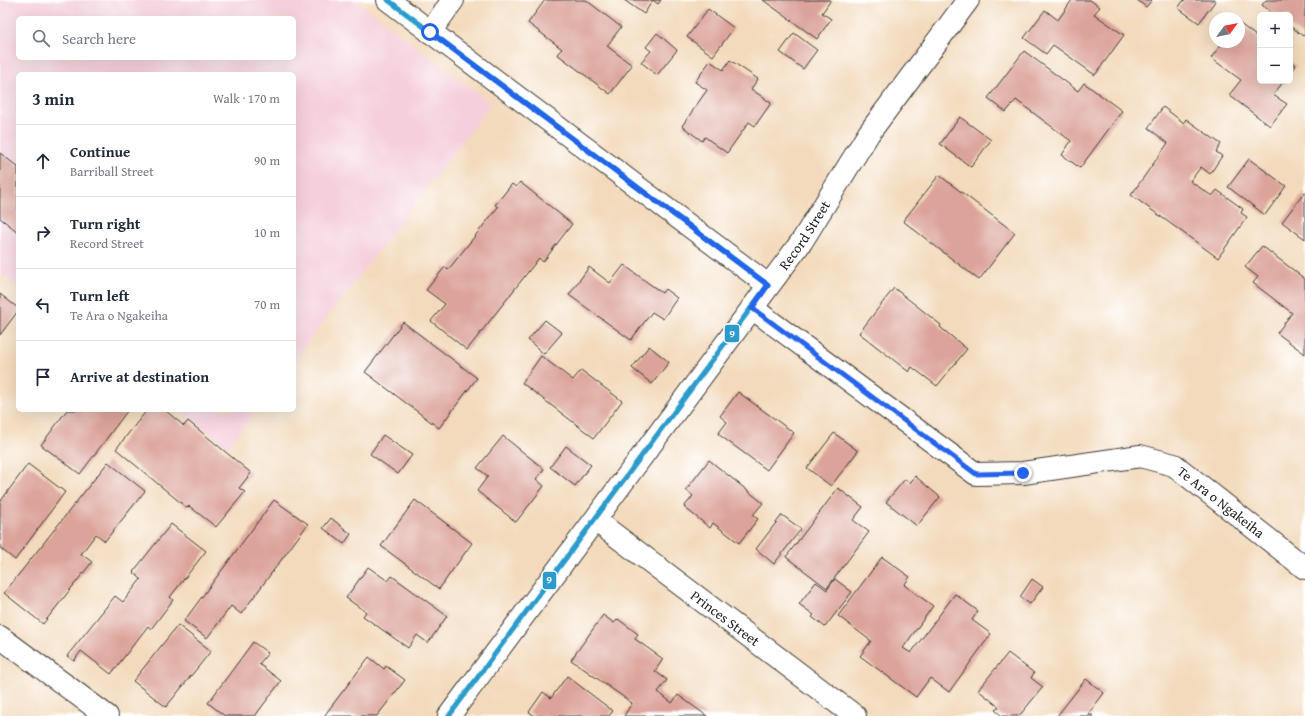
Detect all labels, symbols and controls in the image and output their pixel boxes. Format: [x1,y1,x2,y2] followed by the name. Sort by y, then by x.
[1209,12,1245,48] north arrow
[1257,12,1293,84] map controls
[1257,12,1293,48] button: +
[16,16,296,60] search box
[421,23,439,41] route start
[30,27,52,49] icon: search
[62,28,136,49] text: Search here
[1257,48,1293,84] button: −
[32,86,74,111] text: 3 min
[213,89,280,108] text: Walk · 170 m
[70,141,131,162] text: Continue
[32,150,54,172] icon: ahead
[254,151,280,170] text: 90 m
[70,162,154,181] text: Barriball Street
[774,197,835,274] street label: Record Street
[70,213,141,234] text: Turn right
[32,222,54,244] icon: right
[254,223,280,242] text: 10 m
[70,234,144,253] text: Record Street
[70,285,129,306] text: Turn left
[32,294,54,316] icon: left
[254,295,280,314] text: 70 m
[70,306,168,325] text: Te Ara o Ngakeiha
[724,324,740,343] line badge: 9
[729,326,735,342] text: 9
[32,366,54,388] icon: arrive
[70,366,209,387] text: Arrive at destination
[1173,461,1269,543] street label: Te Ara o Ngakeiha
[1014,464,1032,482] route end
[542,571,557,590] line badge: 9
[546,572,552,588] text: 9
[686,585,764,651] street label: Princes Street

